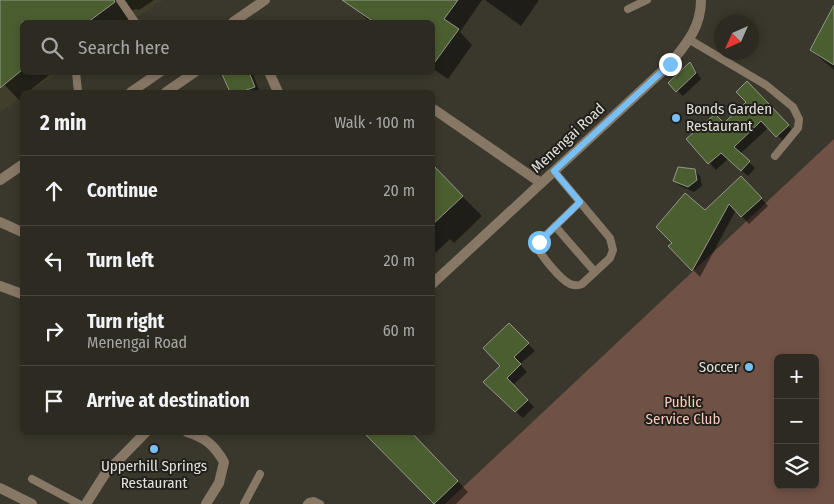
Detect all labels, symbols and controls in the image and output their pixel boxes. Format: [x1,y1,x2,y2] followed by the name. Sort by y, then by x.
[714,15,759,60] north arrow
[20,20,435,75] search box
[38,34,66,62] icon: search
[78,36,170,59] text: Search here
[659,53,682,76] route end
[528,99,608,177] street label: Menengai Road
[686,100,772,135] place label: Bonds Garden Restaurant
[40,110,87,136] text: 2 min
[670,112,682,124] marker: Bonds Garden Restaurant
[334,113,415,132] text: Walk · 100 m
[40,177,68,205] icon: ahead
[87,179,158,202] text: Continue
[384,181,415,200] text: 20 m
[528,231,551,254] route start
[40,247,68,275] icon: left
[87,249,154,272] text: Turn left
[384,251,415,270] text: 20 m
[87,310,164,333] text: Turn right
[40,317,68,345] icon: right
[383,321,415,340] text: 60 m
[87,333,187,352] text: Menengai Road
[774,354,819,489] map controls
[774,354,819,399] button: +
[699,358,740,376] place label: Soccer
[743,361,755,373] marker: Soccer
[40,387,68,415] icon: arrive
[87,389,250,412] text: Arrive at destination
[646,393,720,428] park label: Public Service Club
[774,399,819,444] button: −
[148,443,160,455] marker: Upperhill Springs Restaurant
[774,444,819,489] button: layers
[101,457,207,492] place label: Upperhill Springs Restaurant

